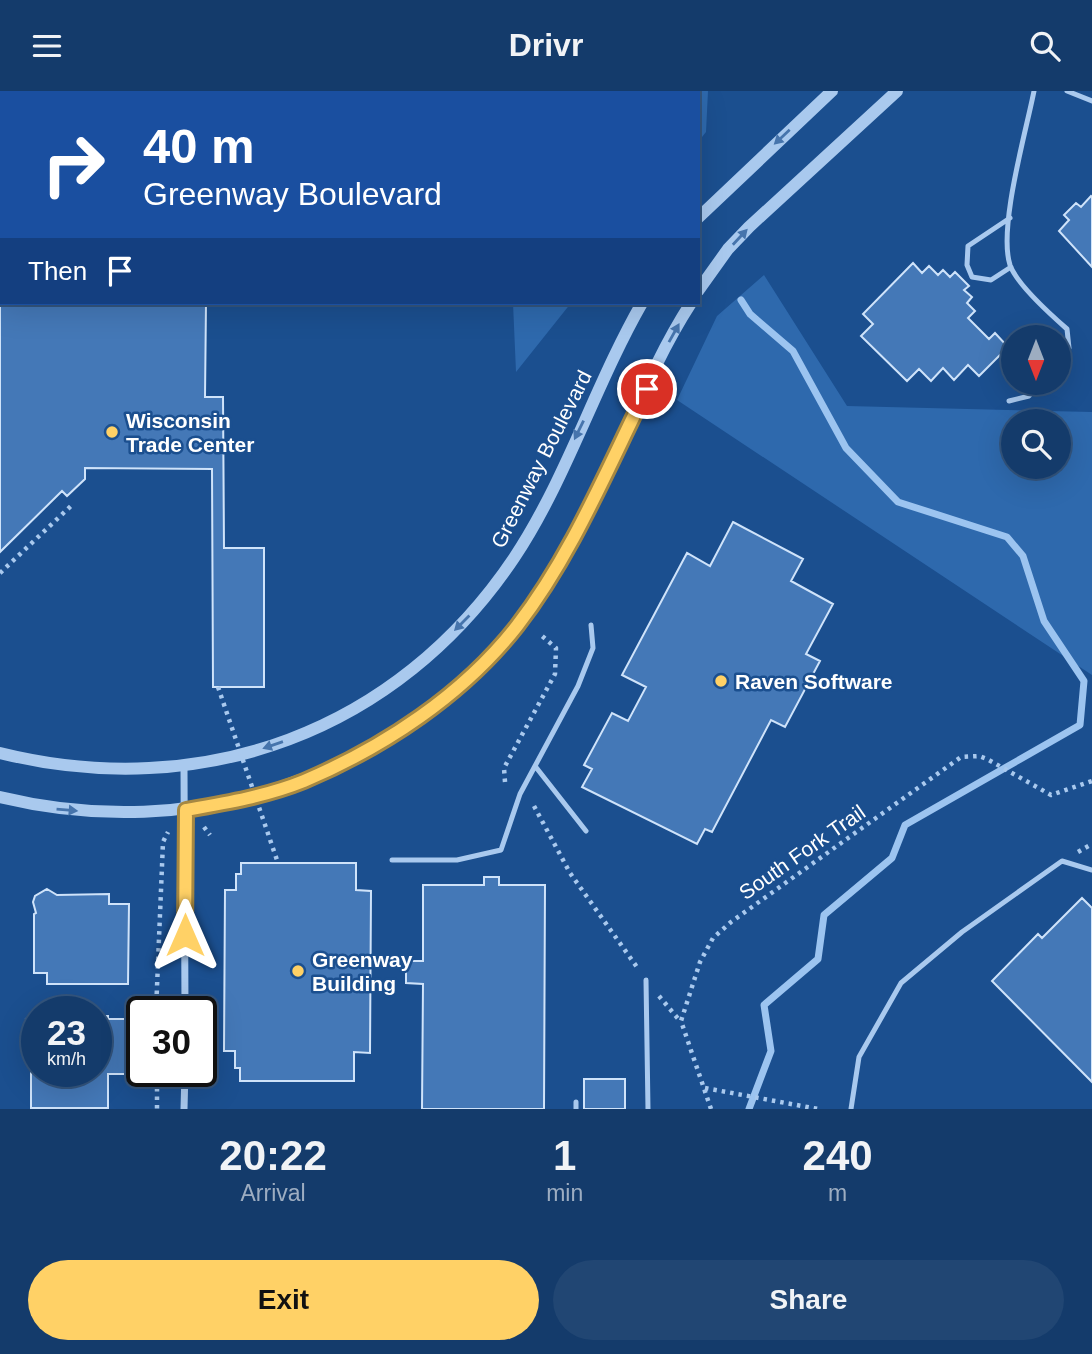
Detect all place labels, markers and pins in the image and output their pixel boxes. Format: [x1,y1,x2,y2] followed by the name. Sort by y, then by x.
[617,359,677,419] pin
[126,409,254,456] place label: Wisconsin Trade Center
[104,424,120,440] marker: Wisconsin Trade Center
[735,670,893,693] place label: Raven Software
[713,673,729,689] marker: Raven Software
[312,948,413,995] place label: Greenway Building
[290,963,306,979] marker: Greenway Building

